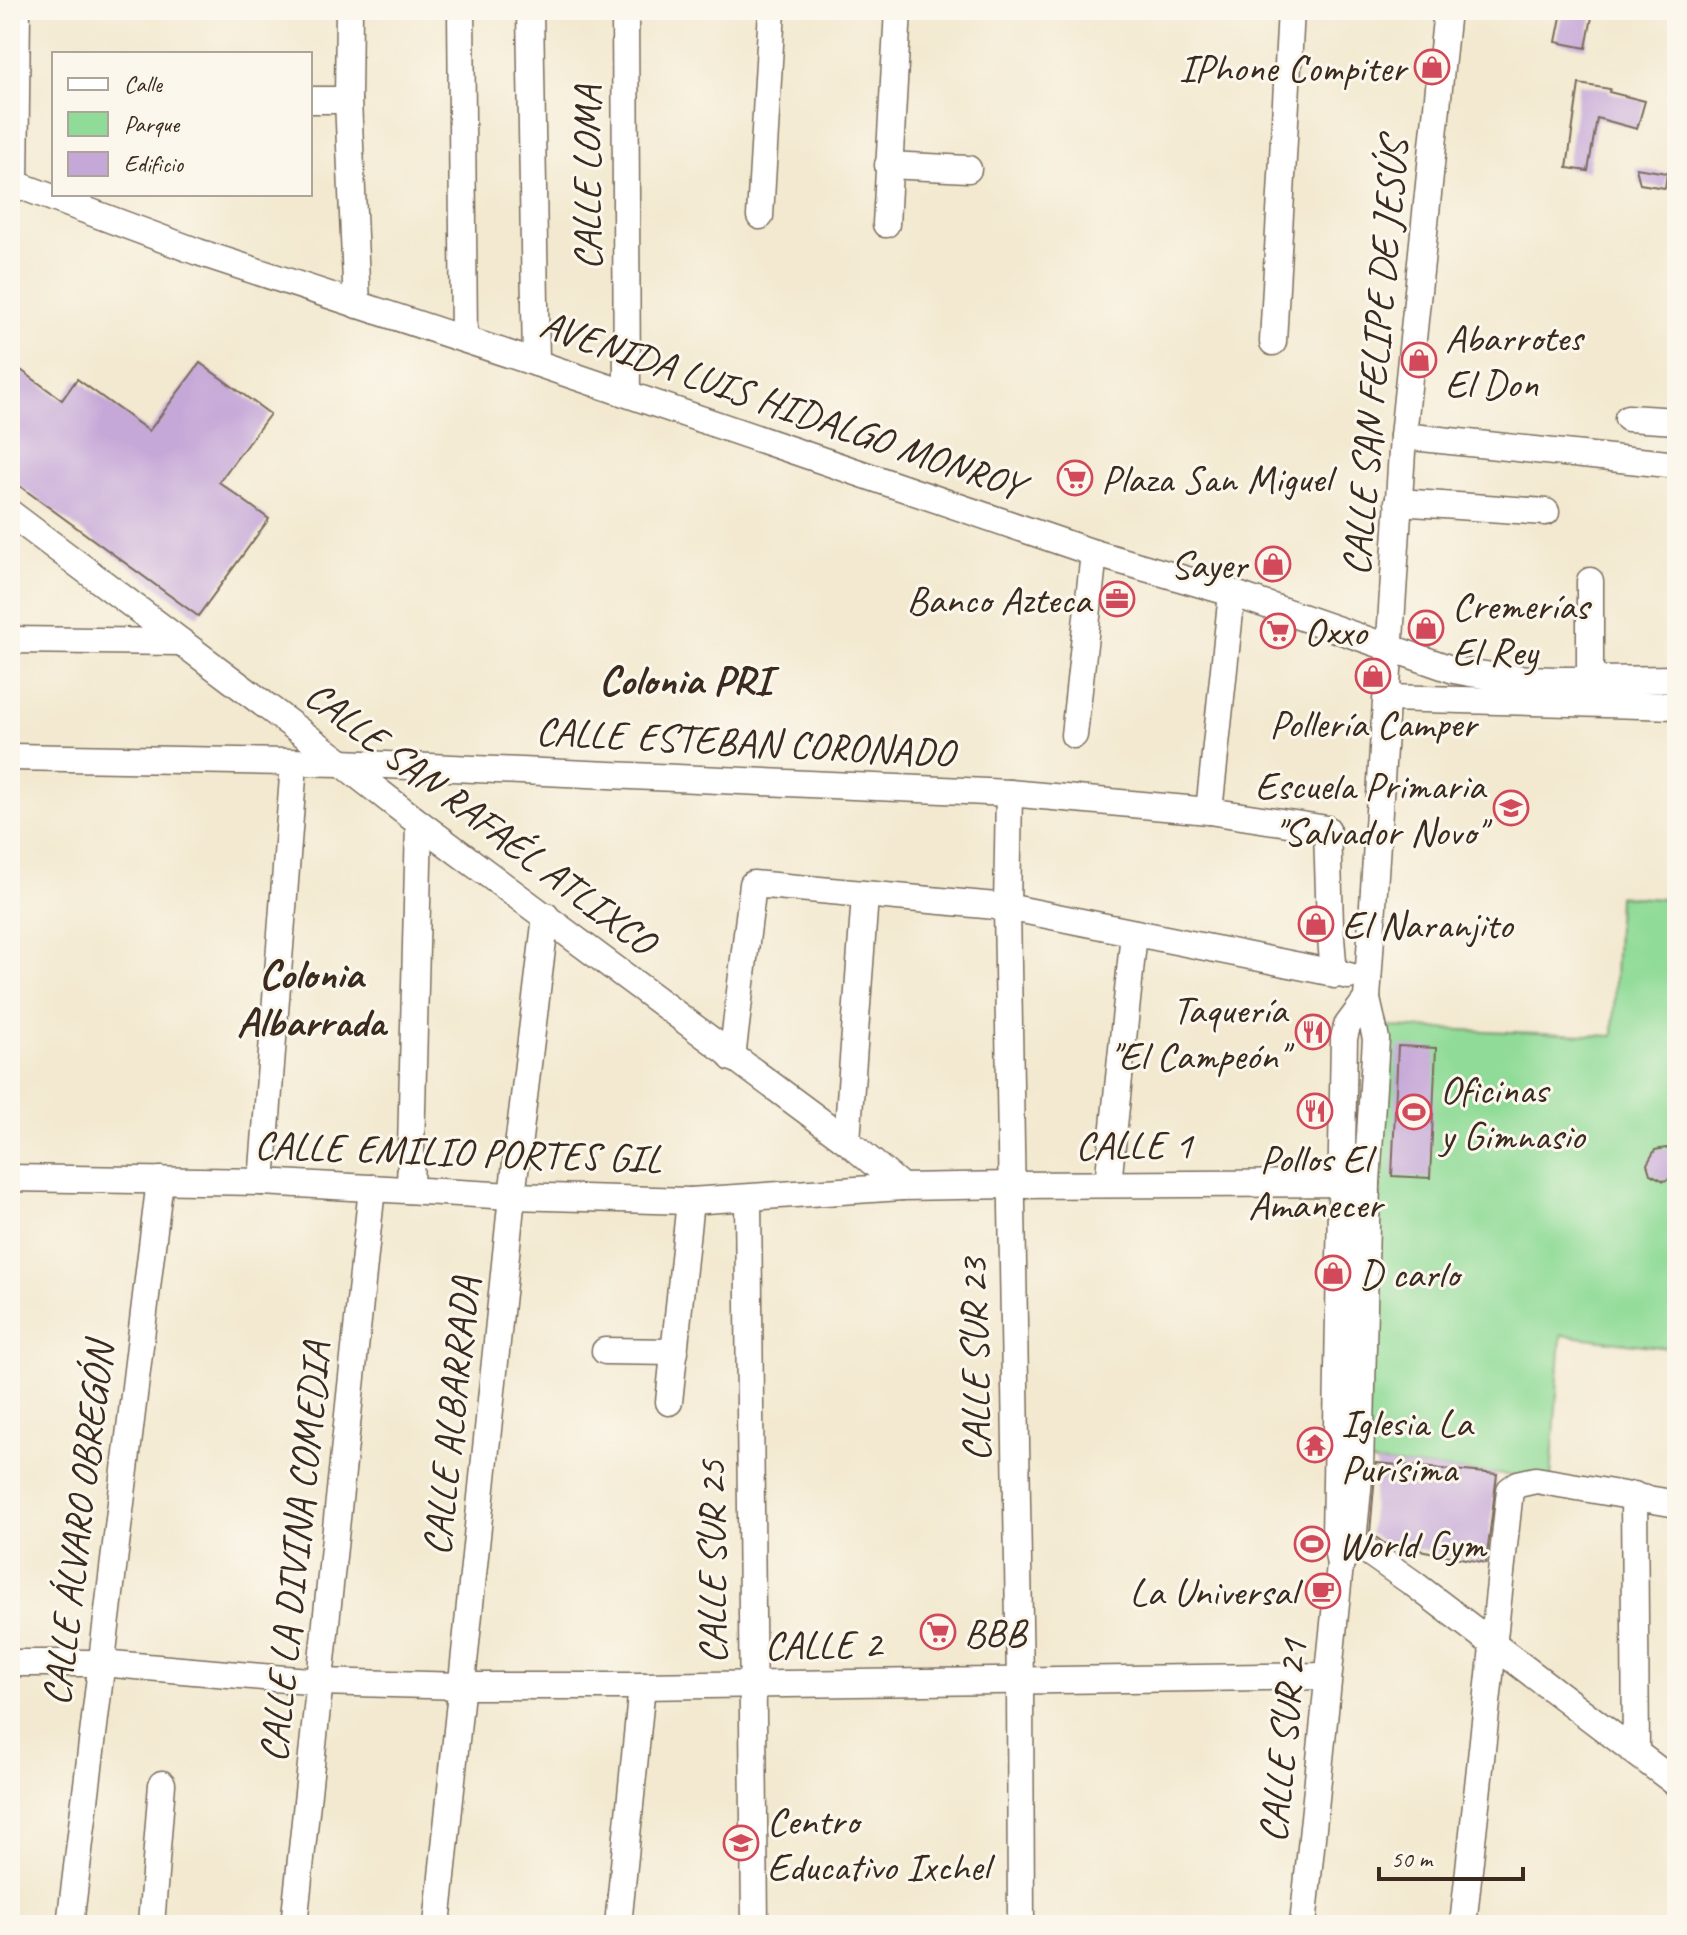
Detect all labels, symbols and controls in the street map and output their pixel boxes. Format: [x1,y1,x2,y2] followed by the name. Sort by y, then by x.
[1179,43,1410,93] place label: IPhone Compiter
[1413,48,1451,86] shop icon: IPhone Compiter
[52,52,312,196] legend
[124,69,164,99] text: Calle
[562,84,612,270] street label: CALLE LOMA
[124,109,181,139] text: Parque
[1331,129,1420,577] street label: CALLE SAN FELIPE DE JESÚS
[124,149,185,179] text: Edificio
[534,299,1037,514] street label: AVENIDA LUIS HIDALGO MONROY
[1445,313,1586,409] place label: Abarrotes El Don
[1400,341,1438,379] shop icon: Abarrotes El Don
[1101,454,1337,504] place label: Plaza San Miguel
[1056,459,1094,497] supermarket icon: Plaza San Miguel
[1170,540,1250,590] place label: Sayer
[1254,545,1292,583] shop icon: Sayer
[906,575,1094,625] place label: Banco Azteca
[1098,580,1136,618] office icon: Banco Azteca
[1452,581,1592,677] place label: Cremerías El Rey
[1304,607,1368,657] place label: Oxxo
[1407,609,1445,647] shop icon: Cremerías El Rey
[1259,612,1297,650] supermarket icon: Oxxo
[599,654,780,707] district label: Colonia PRI
[1354,657,1392,695] shop icon: Pollería Camper
[295,670,669,968] street label: CALLE SAN RAFAÉL ATLIXCO
[1270,699,1480,749] place label: Pollería Camper
[535,706,960,778] street label: CALLE ESTEBAN CORONADO
[1255,761,1493,857] place label: Escuela Primaria "Salvador Novo"
[1492,789,1530,827] school or university icon: Escuela Primaria "Salvador Novo"
[1342,900,1514,950] place label: El Naranjito
[1297,905,1335,943] shop icon: El Naranjito
[237,948,389,1049] district label: Colonia Albarrada
[1109,985,1295,1081] place label: Taquería "El Campeón"
[1294,1013,1332,1051] restaurant icon: Taquería "El Campeón"
[1438,1065,1586,1161] place label: Oficinas y Gimnasio
[1296,1092,1334,1130] restaurant icon: Pollos El Amanecer
[1395,1093,1433,1131] sports icon: Oficinas y Gimnasio
[254,1120,663,1184] street label: CALLE EMILIO PORTES GIL
[1075,1120,1195,1170] street label: CALLE 1
[1248,1134,1385,1230] place label: Pollos El Amanecer
[1359,1249,1463,1299] place label: D carlo
[1314,1254,1352,1292] shop icon: D carlo
[948,1255,1002,1462] street label: CALLE SUR 23
[412,1274,491,1558] street label: CALLE ALBARRADA
[31,1334,126,1708] street label: CALLE ÁLVARO OBREGÓN
[248,1338,342,1764] street label: CALLE LA DIVINA COMEDIA
[1341,1398,1475,1494] place label: Iglesia La Purísima
[1296,1426,1334,1464] temple icon: Iglesia La Purísima
[687,1458,737,1664] street label: CALLE SUR 25
[1338,1520,1488,1570] place label: World Gym
[1293,1525,1331,1563] sports icon: World Gym
[1130,1567,1303,1617] place label: La Universal
[1304,1572,1342,1610] cafe icon: La Universal
[964,1608,1029,1658] place label: BBB
[919,1613,957,1651] supermarket icon: BBB
[764,1619,885,1671] street label: CALLE 2
[1248,1635,1319,1845] street label: CALLE SUR 21
[767,1796,995,1892] place label: Centro Educativo Ixchel
[722,1824,760,1862] school or university icon: Centro Educativo Ixchel
[1379,1831,1523,1881] scale bar
[1391,1844,1434,1874] text: 50 m

